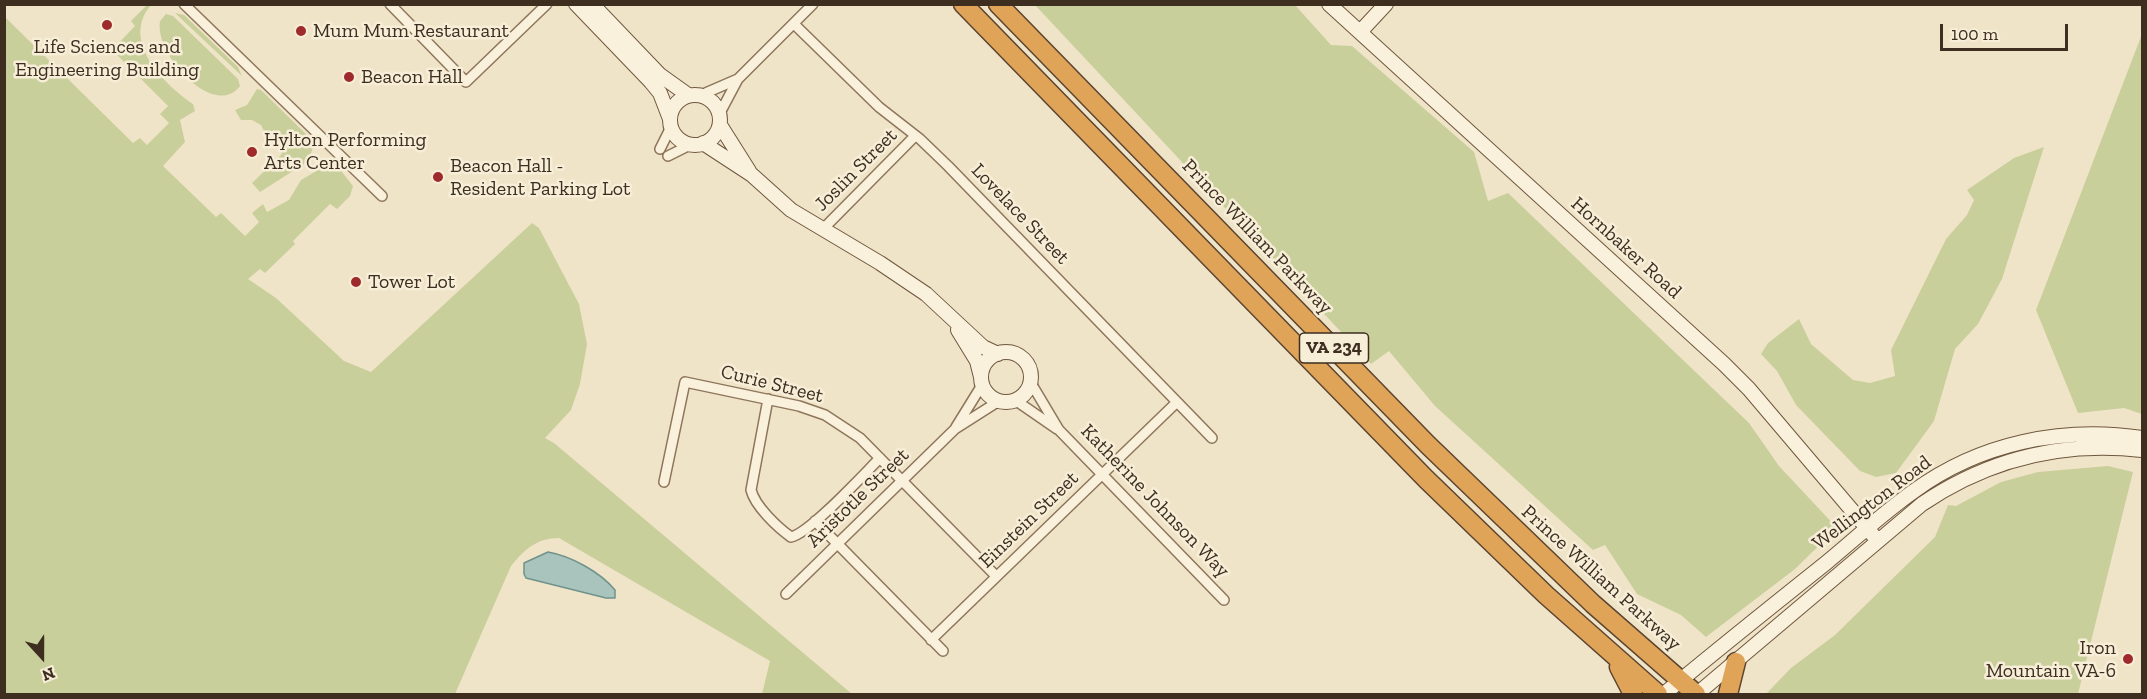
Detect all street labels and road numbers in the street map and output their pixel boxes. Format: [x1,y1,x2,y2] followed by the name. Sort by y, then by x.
[810,124,902,216] street label: Joslin Street
[1177,154,1337,320] street label: Prince William Parkway
[966,159,1074,269] street label: Lovelace Street
[1566,192,1686,304] street label: Hornbaker Road
[1300,333,1368,363] road number: VA 234
[718,360,826,408] street label: Curie Street
[1076,419,1234,583] street label: Katherine Johnson Way
[802,443,914,553] street label: Aristotle Street
[1808,451,1936,555] street label: Wellington Road
[974,467,1084,573] street label: Einstein Street
[1516,500,1686,656] street label: Prince William Parkway

